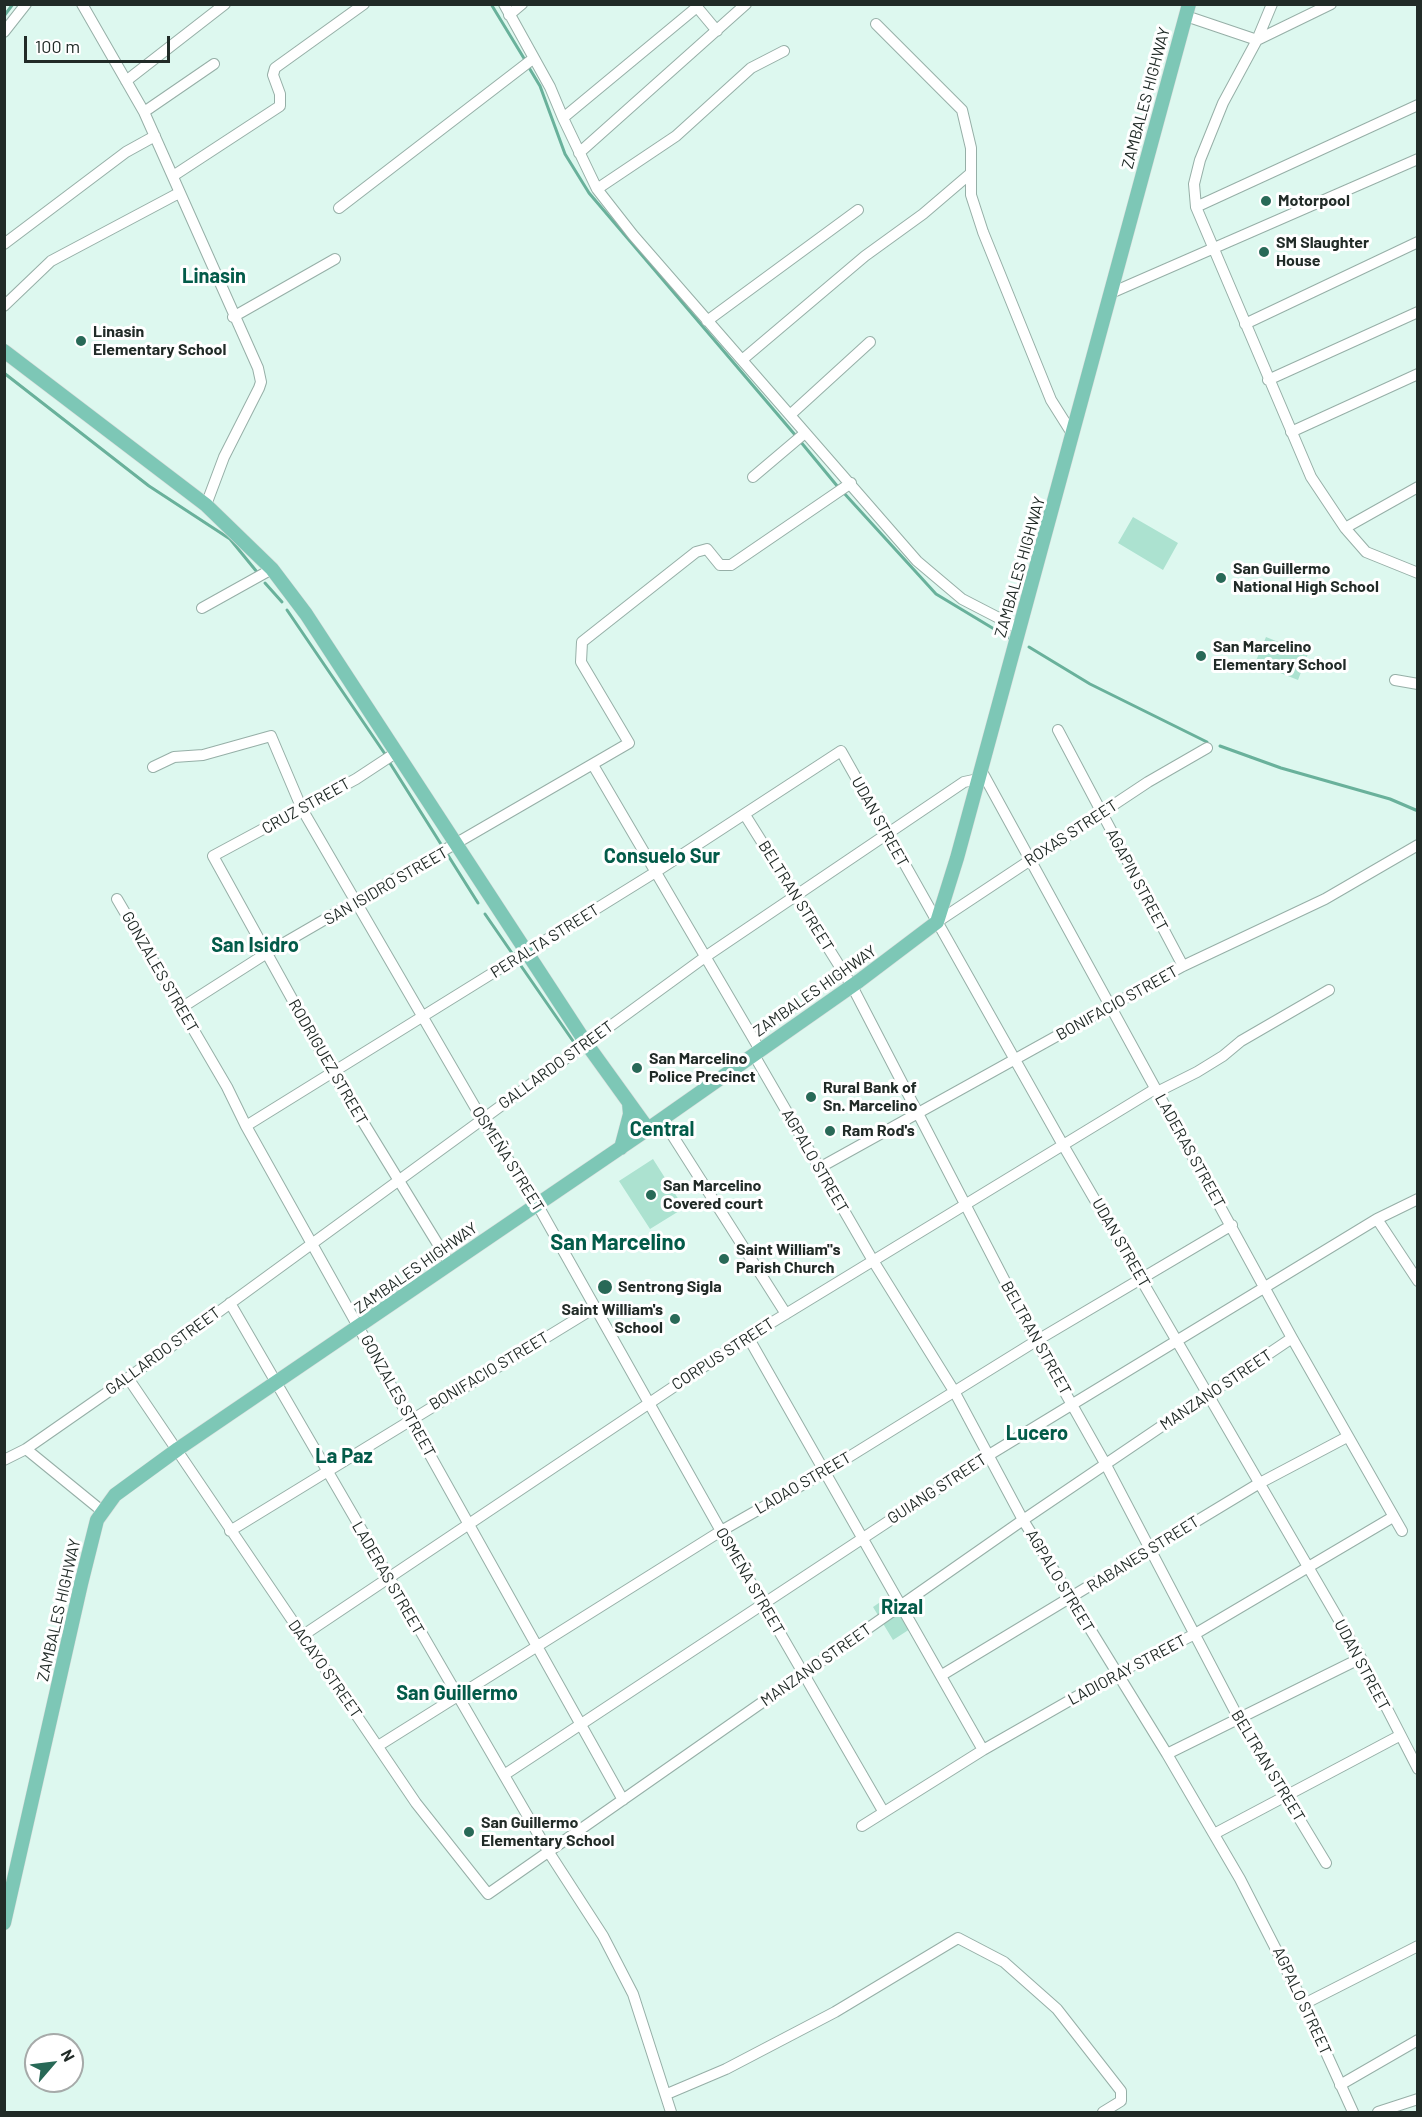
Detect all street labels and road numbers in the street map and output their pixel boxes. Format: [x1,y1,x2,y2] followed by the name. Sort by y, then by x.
[1118,25,1174,171] street label: ZAMBALES HIGHWAY
[991,494,1049,640] street label: ZAMBALES HIGHWAY
[258,774,354,838] street label: CRUZ STREET
[847,774,913,870] street label: UDAN STREET
[1021,796,1121,870] street label: ROXAS STREET
[1102,826,1172,934] street label: AGAPIN STREET
[754,837,838,955] street label: BELTRAN STREET
[321,843,451,929] street label: SAN ISIDRO STREET
[487,900,603,982] street label: PERALTA STREET
[117,908,203,1036] street label: GONZALES STREET
[750,941,880,1041] street label: ZAMBALES HIGHWAY
[1053,962,1181,1044] street label: BONIFACIO STREET
[284,996,372,1128] street label: RODRIGUEZ STREET
[495,1017,617,1113] street label: GALLARDO STREET
[1151,1091,1229,1211] street label: LADERAS STREET
[468,1103,548,1215] street label: OSMEÑA STREET
[778,1106,852,1216] street label: AGPALO STREET
[1088,1195,1154,1291] street label: UDAN STREET
[351,1218,481,1318] street label: ZAMBALES HIGHWAY
[997,1278,1075,1398] street label: BELTRAN STREET
[102,1303,224,1399] street label: GALLARDO STREET
[668,1314,778,1394] street label: CORPUS STREET
[426,1328,552,1414] street label: BONIFACIO STREET
[356,1332,440,1460] street label: GONZALES STREET
[1156,1345,1276,1435] street label: MANZANO STREET
[751,1448,855,1518] street label: LADAO STREET
[884,1450,990,1528] street label: GUIANG STREET
[1083,1512,1203,1596] street label: RABANES STREET
[348,1518,428,1638] street label: LADERAS STREET
[712,1524,788,1638] street label: OSMEÑA STREET
[1022,1526,1098,1636] street label: AGPALO STREET
[33,1537,85,1683] street label: ZAMBALES HIGHWAY
[284,1616,366,1722] street label: DACAYO STREET
[1330,1616,1394,1714] street label: UDAN STREET
[757,1620,875,1710] street label: MANZANO STREET
[1065,1631,1189,1709] street label: LADIORAY STREET
[1227,1707,1309,1825] street label: BELTRAN STREET
[1269,1944,1335,2058] street label: AGPALO STREET

